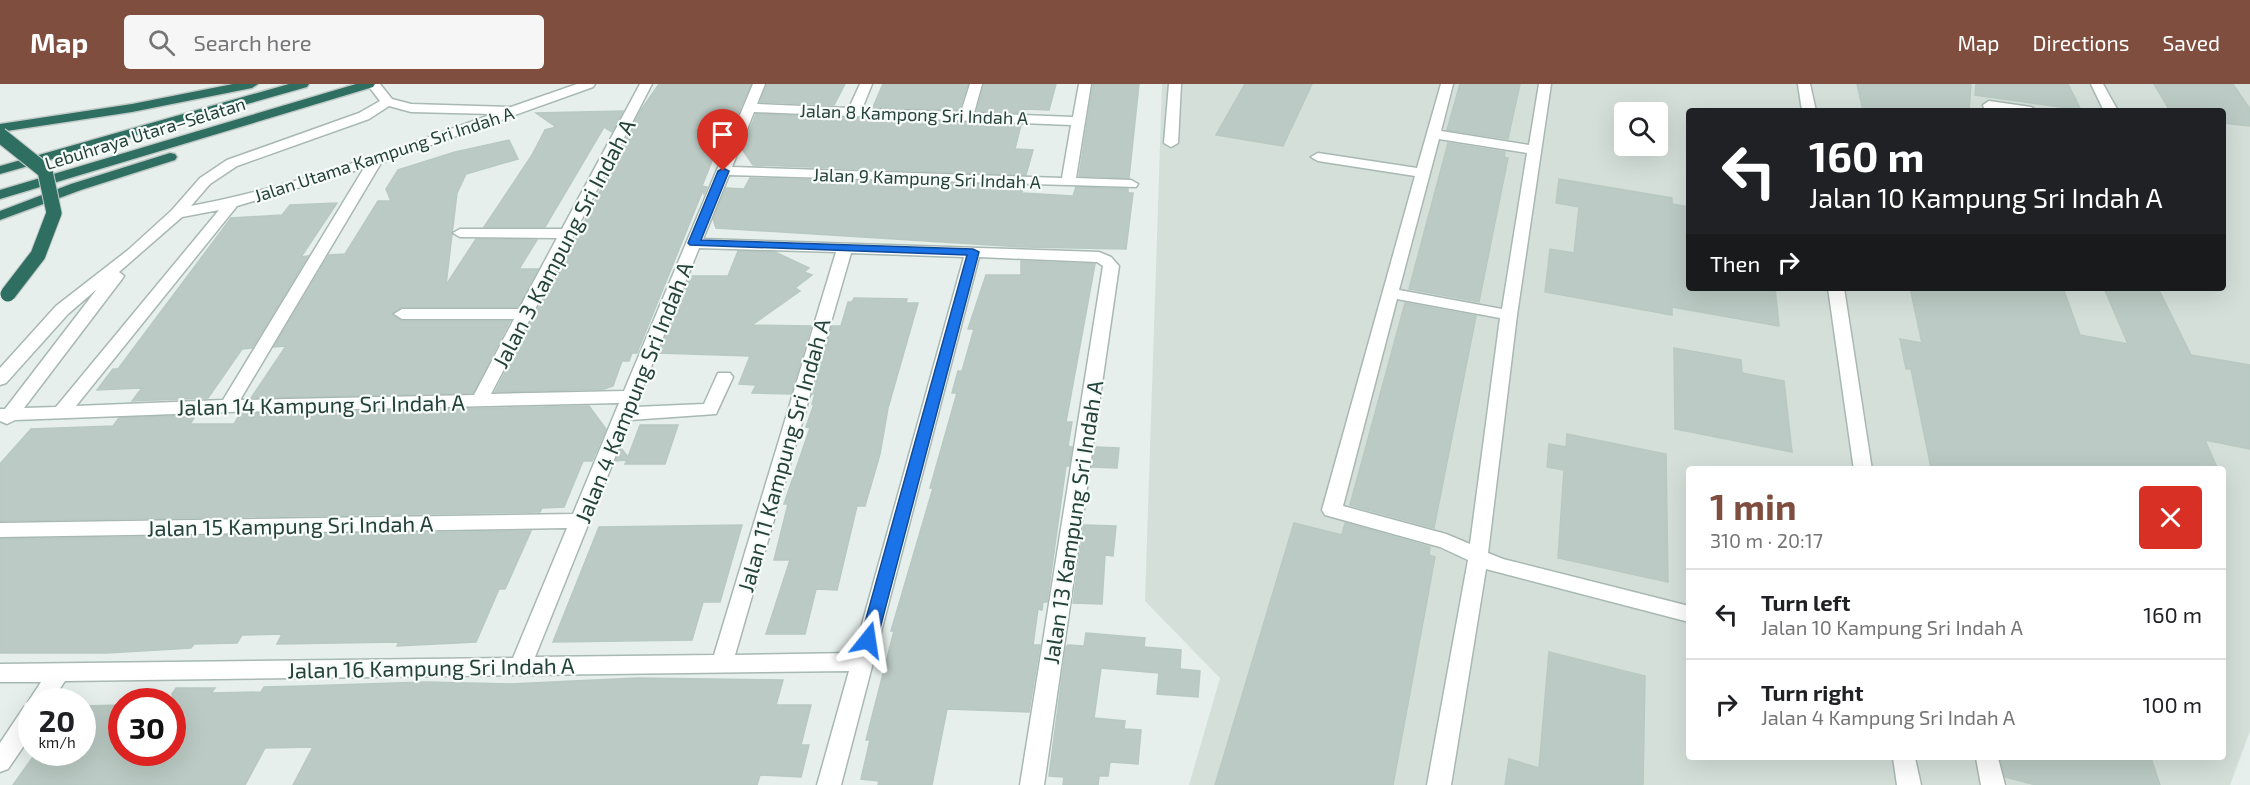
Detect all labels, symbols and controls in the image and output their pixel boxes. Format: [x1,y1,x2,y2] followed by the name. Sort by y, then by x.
[124,15,544,69] search box
[30,25,88,59] text: Map
[145,26,178,59] icon: search
[193,29,312,55] text: Search here
[1957,30,2000,55] text: Map
[2033,30,2129,55] text: Directions
[2162,30,2220,55] text: Saved
[42,92,248,174] street label: Lebuhraya Utara–Selatan
[799,99,1029,129] street label: Jalan 8 Kampong Sri Indah A
[251,101,518,206] street label: Jalan Utama Kampung Sri Indah A
[1614,102,1668,156] map controls
[1614,102,1668,156] button: search
[697,109,748,171] pin
[486,114,640,372] street label: Jalan 3 Kampung Sri Indah A
[706,118,739,151] icon: arrive
[1809,130,1925,180] text: 160 m
[1710,132,1788,210] icon: left
[813,163,1042,193] street label: Jalan 9 Kampung Sri Indah A
[1809,181,2162,213] text: Jalan 10 Kampung Sri Indah A
[1772,246,1805,279] icon: right
[1710,250,1760,276] text: Then
[569,257,698,526] street label: Jalan 4 Kampung Sri Indah A
[731,315,835,595] street label: Jalan 11 Kampung Sri Indah A
[1037,378,1107,666] street label: Jalan 13 Kampung Sri Indah A
[177,388,466,420] street label: Jalan 14 Kampung Sri Indah A
[1710,484,1797,527] text: 1 min
[2139,486,2202,549] button: close
[147,509,434,540] street label: Jalan 15 Kampung Sri Indah A
[1710,528,1823,552] text: 310 m · 20:17
[1761,589,1850,615] text: Turn left
[1710,598,1743,631] icon: left
[2143,601,2202,627] text: 160 m
[836,608,900,672] position arrow
[1761,615,2023,639] text: Jalan 10 Kampung Sri Indah A
[287,651,575,683] street label: Jalan 16 Kampung Sri Indah A
[1761,679,1863,705] text: Turn right
[108,688,186,766] speed limit sign: 30
[1710,688,1743,721] icon: right
[2143,691,2202,717] text: 100 m
[39,702,75,738] text: 20
[1761,705,2015,729] text: Jalan 4 Kampung Sri Indah A
[38,733,76,751] text: km/h

